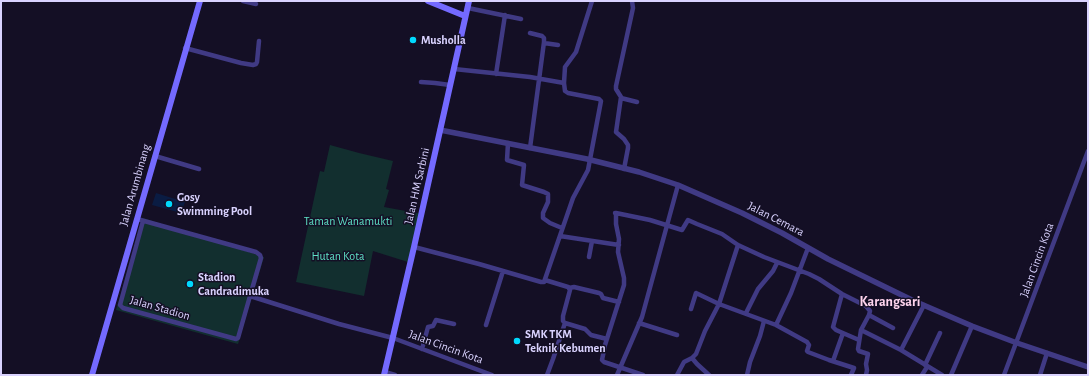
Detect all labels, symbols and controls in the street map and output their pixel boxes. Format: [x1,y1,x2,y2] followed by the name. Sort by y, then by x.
[421,33,466,47] place label: Musholla
[408,35,418,45] marker: Musholla
[116,142,154,228] street label: Jalan Arumbinang
[401,146,433,226] street label: Jalan HM Sarbini
[177,190,252,218] place label: Gosy Swimming Pool
[164,199,174,209] marker: Gosy Swimming Pool
[745,199,807,239] street label: Jalan Cemara
[304,214,392,228] park label: Taman Wanamukti
[1017,221,1057,299] street label: Jalan Cincin Kota
[311,249,365,263] park label: Hutan Kota
[198,270,269,298] place label: Stadion Candradimuka
[185,279,195,289] marker: Stadion Candradimuka
[128,293,192,323] street label: Jalan Stadion
[859,294,921,310] district label: Karangsari
[407,327,485,367] street label: Jalan Cincin Kota
[525,327,606,355] place label: SMK TKM Teknik Kebumen
[512,336,522,346] marker: SMK TKM Teknik Kebumen

